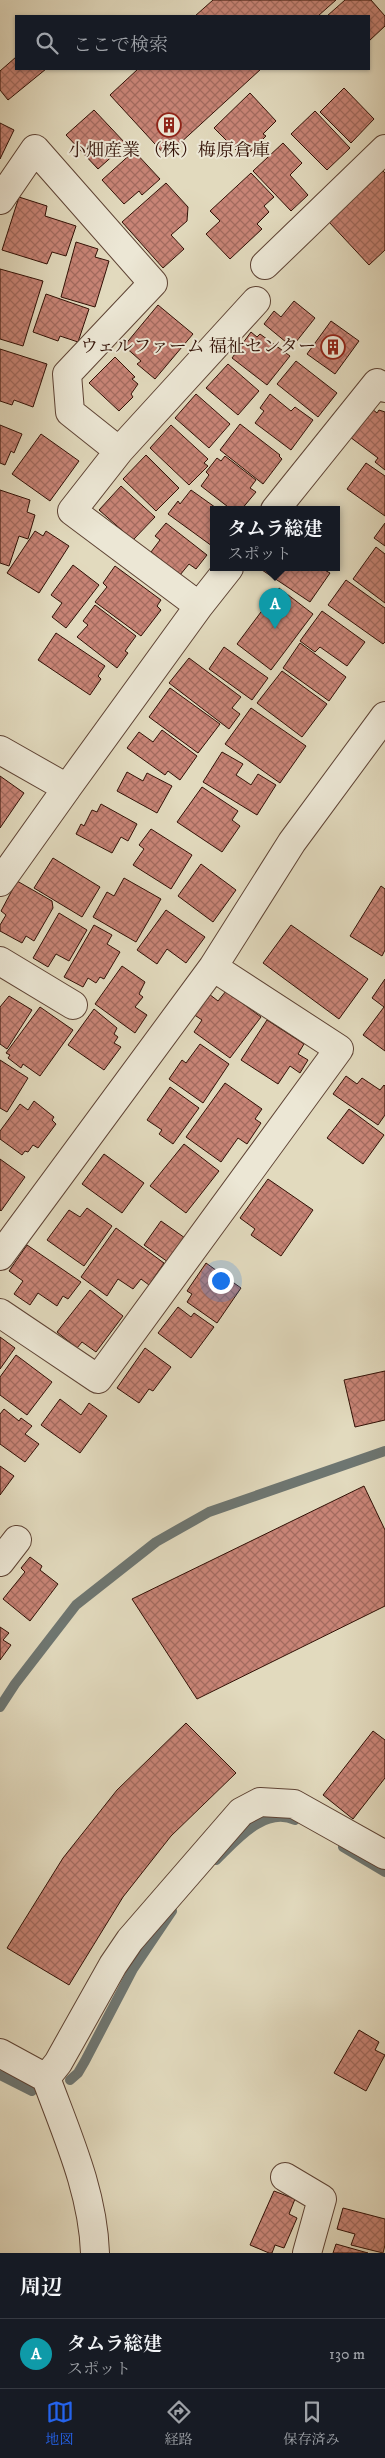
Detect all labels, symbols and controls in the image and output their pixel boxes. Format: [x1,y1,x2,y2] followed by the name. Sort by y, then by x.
[15,15,370,70] search box
[33,29,61,57] icon: search
[73,34,168,57] text: ここで検索
[156,112,182,138] building icon: 小畑産業 （株）梅原倉庫
[68,140,270,162] place label: 小畑産業 （株）梅原倉庫
[320,334,346,360] building icon: ウェルファーム 福祉センター
[80,336,316,358] place label: ウェルファーム 福祉センター
[210,506,340,571] popup
[227,518,323,541] text: タムラ総建
[227,544,292,564] text: スポット
[259,588,291,629] pin: A
[208,1268,234,1294] your location
[20,2275,62,2301] text: 周辺
[67,2333,162,2356] text: タムラ総建
[31,2344,41,2364] text: A
[329,2344,365,2364] text: 130 m
[67,2359,131,2379] text: スポット
[46,2398,74,2449] tab: 地図
[165,2398,193,2449] tab: 経路
[284,2398,340,2449] tab: 保存済み

